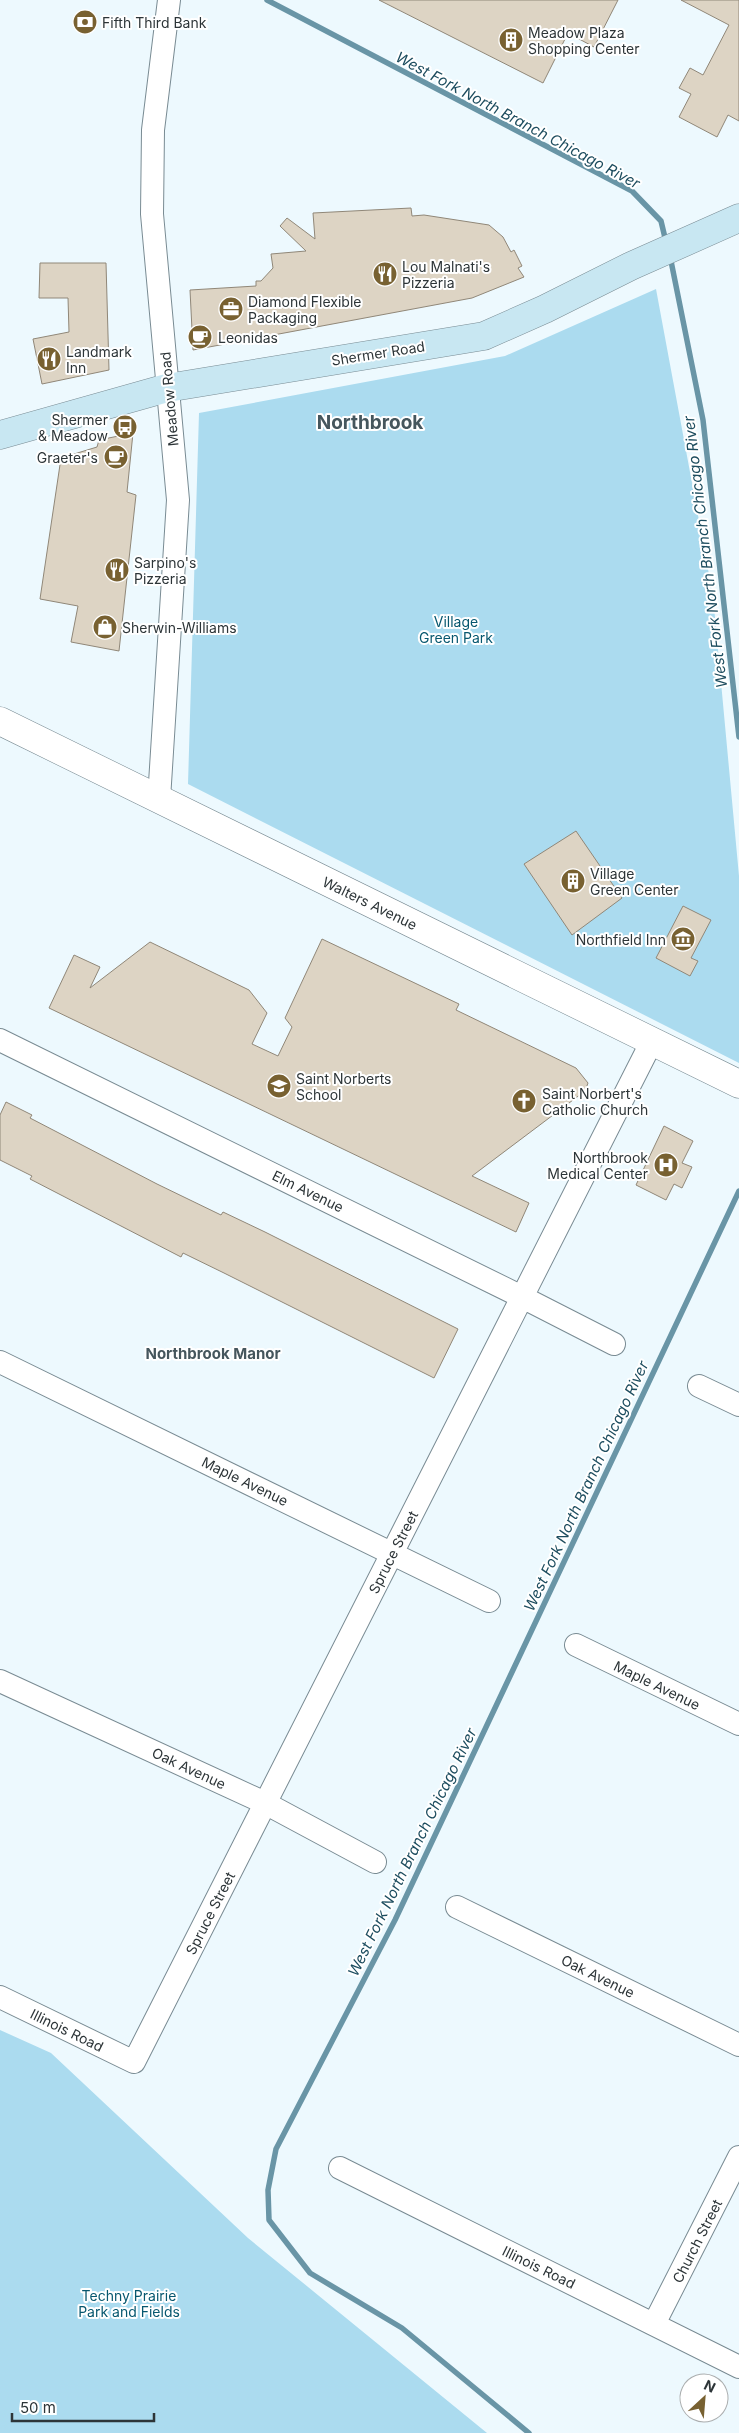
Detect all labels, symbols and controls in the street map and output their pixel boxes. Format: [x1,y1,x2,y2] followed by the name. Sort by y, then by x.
[72,9,98,35] bank icon: Fifth Third Bank
[102,14,207,31] place label: Fifth Third Bank
[528,24,640,57] place label: Meadow Plaza Shopping Center
[498,27,524,53] building icon: Meadow Plaza Shopping Center
[393,47,644,193] water label: West Fork North Branch Chicago River
[402,258,490,291] place label: Lou Malnati's Pizzeria
[372,261,398,287] restaurant icon: Lou Malnati's Pizzeria
[248,293,361,326] place label: Diamond Flexible Packaging
[218,296,244,322] office icon: Diamond Flexible Packaging
[187,324,213,350] cafe icon: Leonidas
[218,329,278,346] place label: Leonidas
[330,337,426,369] street label: Shermer Road
[66,343,132,376] place label: Landmark Inn
[36,346,62,372] restaurant icon: Landmark Inn
[156,351,182,447] street label: Meadow Road
[38,411,108,444] place label: Shermer & Meadow
[317,411,423,434] district label: Northbrook
[112,414,138,440] bus stop icon: Shermer & Meadow
[679,415,731,689] water label: West Fork North Branch Chicago River
[103,444,129,470] cafe icon: Graeter's
[37,449,98,466] place label: Graeter's
[134,554,196,587] place label: Sarpino's Pizzeria
[104,557,130,583] restaurant icon: Sarpino's Pizzeria
[419,613,493,646] park label: Village Green Park
[92,614,118,640] shop icon: Sherwin-Williams
[122,619,237,636] place label: Sherwin-Williams
[590,865,679,898] place label: Village Green Center
[560,868,586,894] building icon: Village Green Center
[320,873,420,933] street label: Walters Avenue
[670,926,696,952] museum icon: Northfield Inn
[576,931,666,948] place label: Northfield Inn
[296,1070,392,1103] place label: Saint Norberts School
[266,1073,292,1099] school or university icon: Saint Norberts School
[542,1085,648,1118] place label: Saint Norbert's Catholic Church
[511,1088,537,1114] church icon: Saint Norbert's Catholic Church
[547,1149,648,1182] place label: Northbrook Medical Center
[653,1152,679,1178] hospital icon: Northbrook Medical Center
[270,1166,346,1216] street label: Elm Avenue
[145,1344,281,1363] district label: Northbrook Manor
[520,1358,653,1614] water label: West Fork North Branch Chicago River
[199,1453,291,1509] street label: Maple Avenue
[365,1507,421,1596] street label: Spruce Street
[611,1657,703,1713] street label: Maple Avenue
[343,1724,481,1979] water label: West Fork North Branch Chicago River
[149,1744,229,1792] street label: Oak Avenue
[182,1868,238,1957] street label: Spruce Street
[559,1951,637,2001] street label: Oak Avenue
[28,2005,106,2055] street label: Illinois Road
[669,2196,726,2286] street label: Church Street
[500,2242,578,2292] street label: Illinois Road
[78,2287,180,2320] park label: Techny Prairie Park and Fields
[679,2373,729,2423] north arrow
[701,2376,718,2396] text: N
[12,2390,155,2422] scale bar
[20,2398,56,2417] text: 50 m

